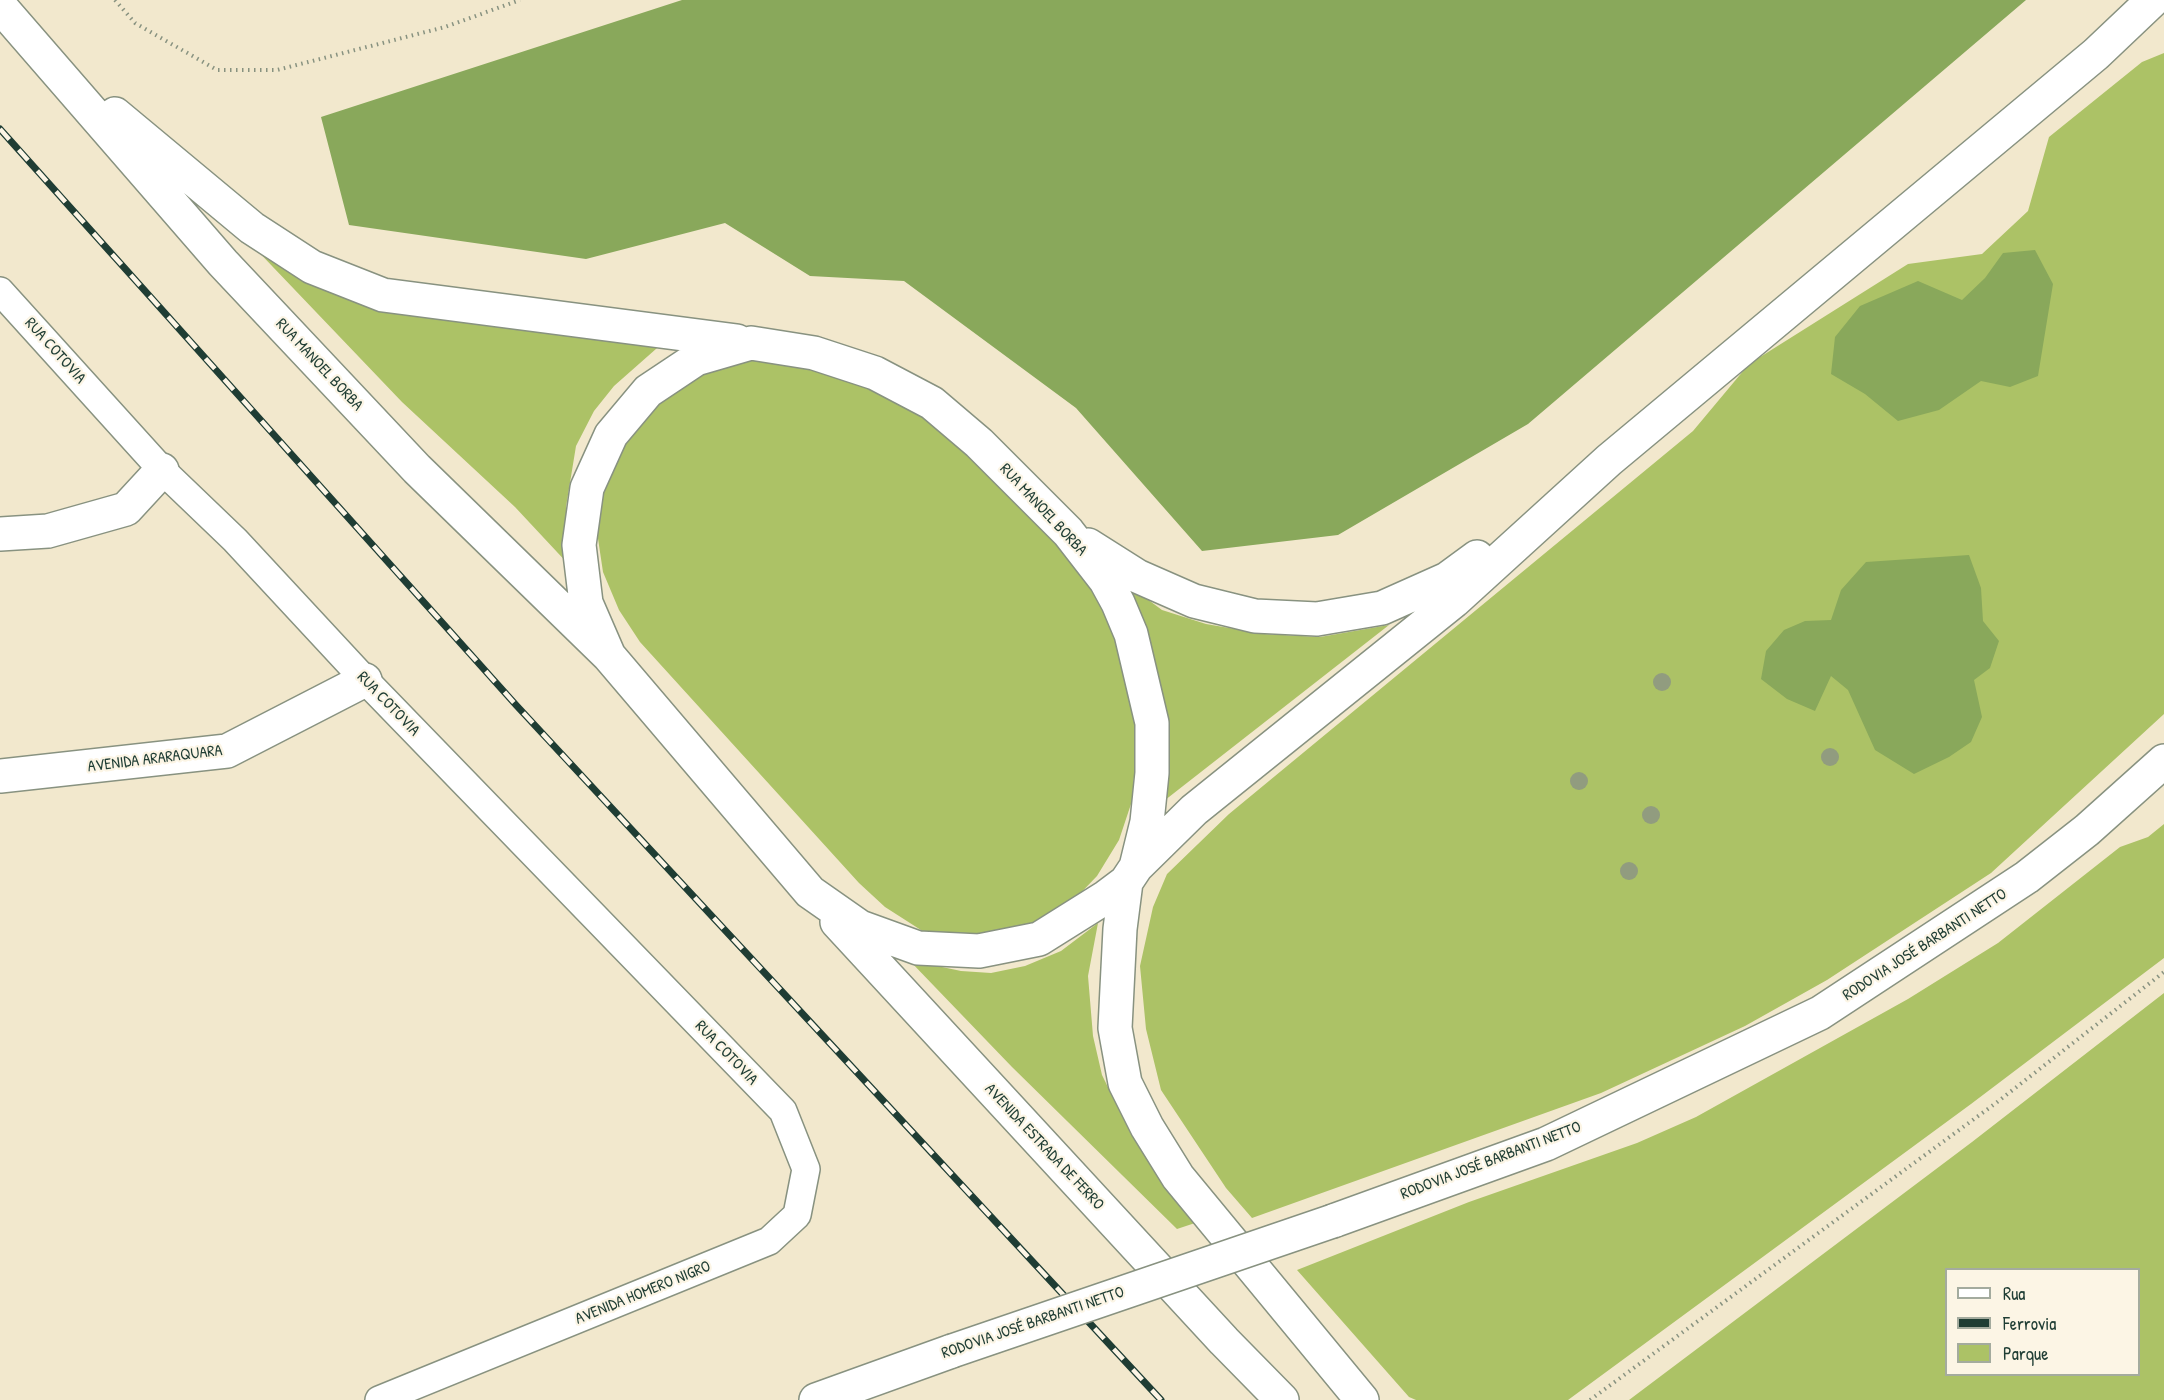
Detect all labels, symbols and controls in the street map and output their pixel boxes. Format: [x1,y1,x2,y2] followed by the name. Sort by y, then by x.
[20,314,90,388] street label: RUA COTOVIA
[271,315,367,415] street label: RUA MANOEL BORBA
[995,460,1091,560] street label: RUA MANOEL BORBA
[353,668,423,740] street label: RUA COTOVIA
[87,741,223,777] street label: AVENIDA ARARAQUARA
[1839,885,2011,1005] street label: RODOVIA JOSÉ BARBANTI NETTO
[691,1017,761,1089] street label: RUA COTOVIA
[980,1080,1108,1214] street label: AVENIDA ESTRADA DE FERRO
[1398,1118,1584,1204] street label: RODOVIA JOSÉ BARBANTI NETTO
[573,1257,713,1329] street label: AVENIDA HOMERO NIGRO
[1945,1268,2140,1376] legend
[2003,1281,2025,1306] text: Rua
[939,1283,1127,1363] street label: RODOVIA JOSÉ BARBANTI NETTO
[2003,1311,2056,1336] text: Ferrovia
[2003,1341,2048,1366] text: Parque

